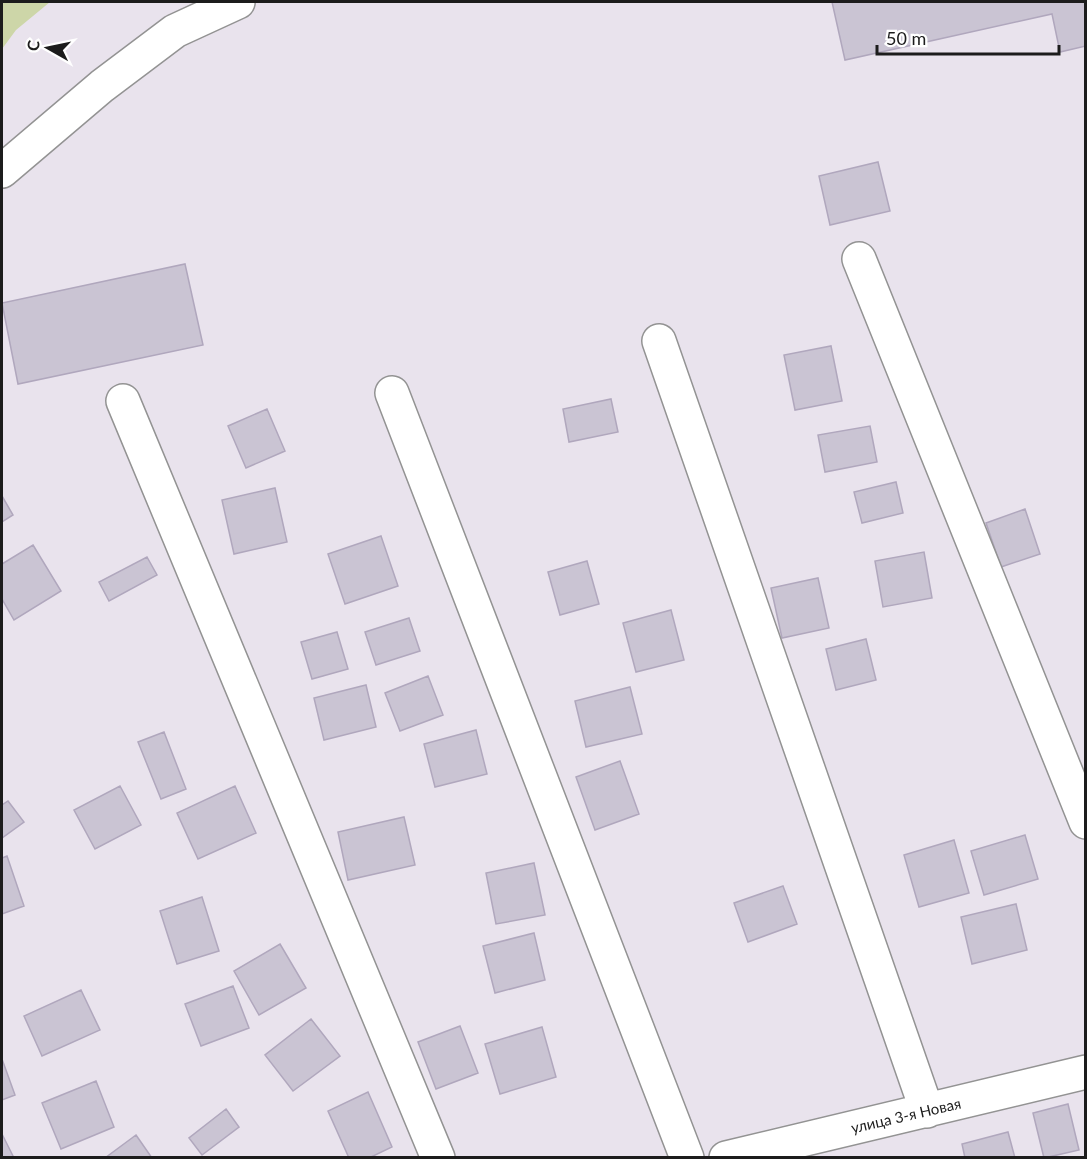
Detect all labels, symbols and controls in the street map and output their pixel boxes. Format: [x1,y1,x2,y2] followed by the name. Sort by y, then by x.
[18,18,78,78] north arrow
[877,18,1058,56] scale bar
[886,27,926,49] text: 50 m
[22,38,43,52] text: С
[849,1094,963,1136] street label: улица 3-я Новая

